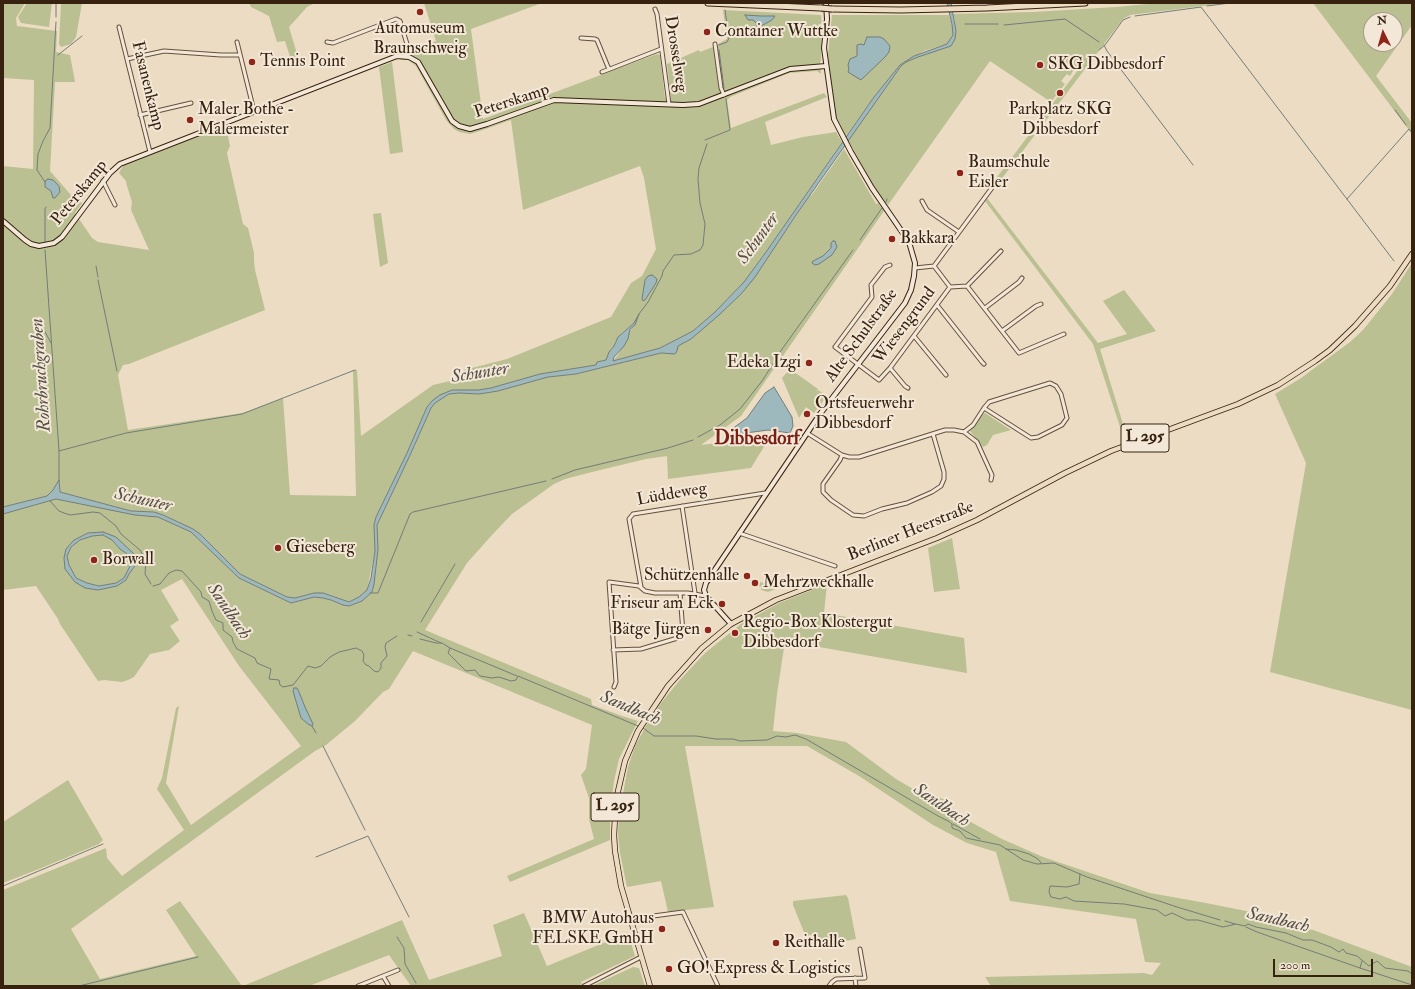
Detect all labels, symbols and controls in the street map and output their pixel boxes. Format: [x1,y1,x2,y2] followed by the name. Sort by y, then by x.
[415,7,425,17] marker: Automuseum Braunschweig
[1363,12,1403,52] north arrow
[659,14,691,94] street label: Drosselweg
[1377,14,1387,27] text: N
[373,19,467,59] place label: Automuseum Braunschweig
[715,22,838,42] place label: Container Wuttke
[702,27,712,37] marker: Container Wuttke
[126,39,168,133] street label: Fasanenkamp
[260,52,345,72] place label: Tennis Point
[1048,55,1163,75] place label: SKG Dibbesdorf
[247,57,257,67] marker: Tennis Point
[1035,60,1045,70] marker: SKG Dibbesdorf
[472,80,552,124] street label: Peterskamp
[1055,88,1065,98] marker: Parkplatz SKG Dibbesdorf
[198,100,294,140] place label: Maler Bothe - Malermeister
[1008,100,1112,140] place label: Parkplatz SKG Dibbesdorf
[185,115,195,125] marker: Maler Bothe - Malermeister
[968,153,1050,193] place label: Baumschule Eisler
[48,156,112,230] street label: Peterskamp
[955,168,965,178] marker: Baumschule Eisler
[733,209,785,269] water label: Schunter
[900,229,954,249] place label: Bakkara
[887,234,897,244] marker: Bakkara
[869,283,941,369] street label: Wiesengrund
[821,285,903,387] street label: Alte Schulstraße
[27,318,57,432] water label: Rohrbruchgraben
[727,353,801,373] place label: Edeka Izgi
[804,358,814,368] marker: Edeka Izgi
[450,359,510,389] water label: Schunter
[815,394,914,434] place label: Ortsfeuerwehr Dibbesdorf
[802,409,812,419] marker: Ortsfeuerwehr Dibbesdorf
[1121,424,1169,452] road number: L 295
[714,429,800,451] district label: Dibbesdorf
[635,479,709,511] street label: Lüddeweg
[112,484,174,518] water label: Schunter
[845,497,977,567] street label: Berliner Heerstraße
[286,538,355,558] place label: Gieseberg
[273,543,283,553] marker: Gieseberg
[102,550,154,570] place label: Borwall
[89,555,99,565] marker: Borwall
[644,566,739,586] place label: Schützenhalle
[742,571,752,581] marker: Schützenhalle
[763,573,874,593] place label: Mehrzweckhalle
[750,578,760,588] marker: Mehrzweckhalle
[201,580,255,644] water label: Sandbach
[610,594,714,614] place label: Friseur am Eck
[717,599,727,609] marker: Friseur am Eck
[743,613,892,653] place label: Regio-Box Klostergut Dibbesdorf
[611,620,700,640] place label: Bätge Jürgen
[703,625,713,635] marker: Bätge Jürgen
[730,628,740,638] marker: Regio-Box Klostergut Dibbesdorf
[597,687,663,731] water label: Sandbach
[909,779,973,833] water label: Sandbach
[591,793,639,821] road number: L 295
[1245,903,1311,939] water label: Sandbach
[532,909,654,949] place label: BMW Autohaus FELSKE GmbH
[657,924,667,934] marker: BMW Autohaus FELSKE GmbH
[784,933,845,953] place label: Reithalle
[771,938,781,948] marker: Reithalle
[1275,951,1375,977] scale bar
[1280,958,1310,973] text: 200 m
[677,959,850,979] place label: GO! Express & Logistics
[664,964,674,974] marker: GO! Express & Logistics

